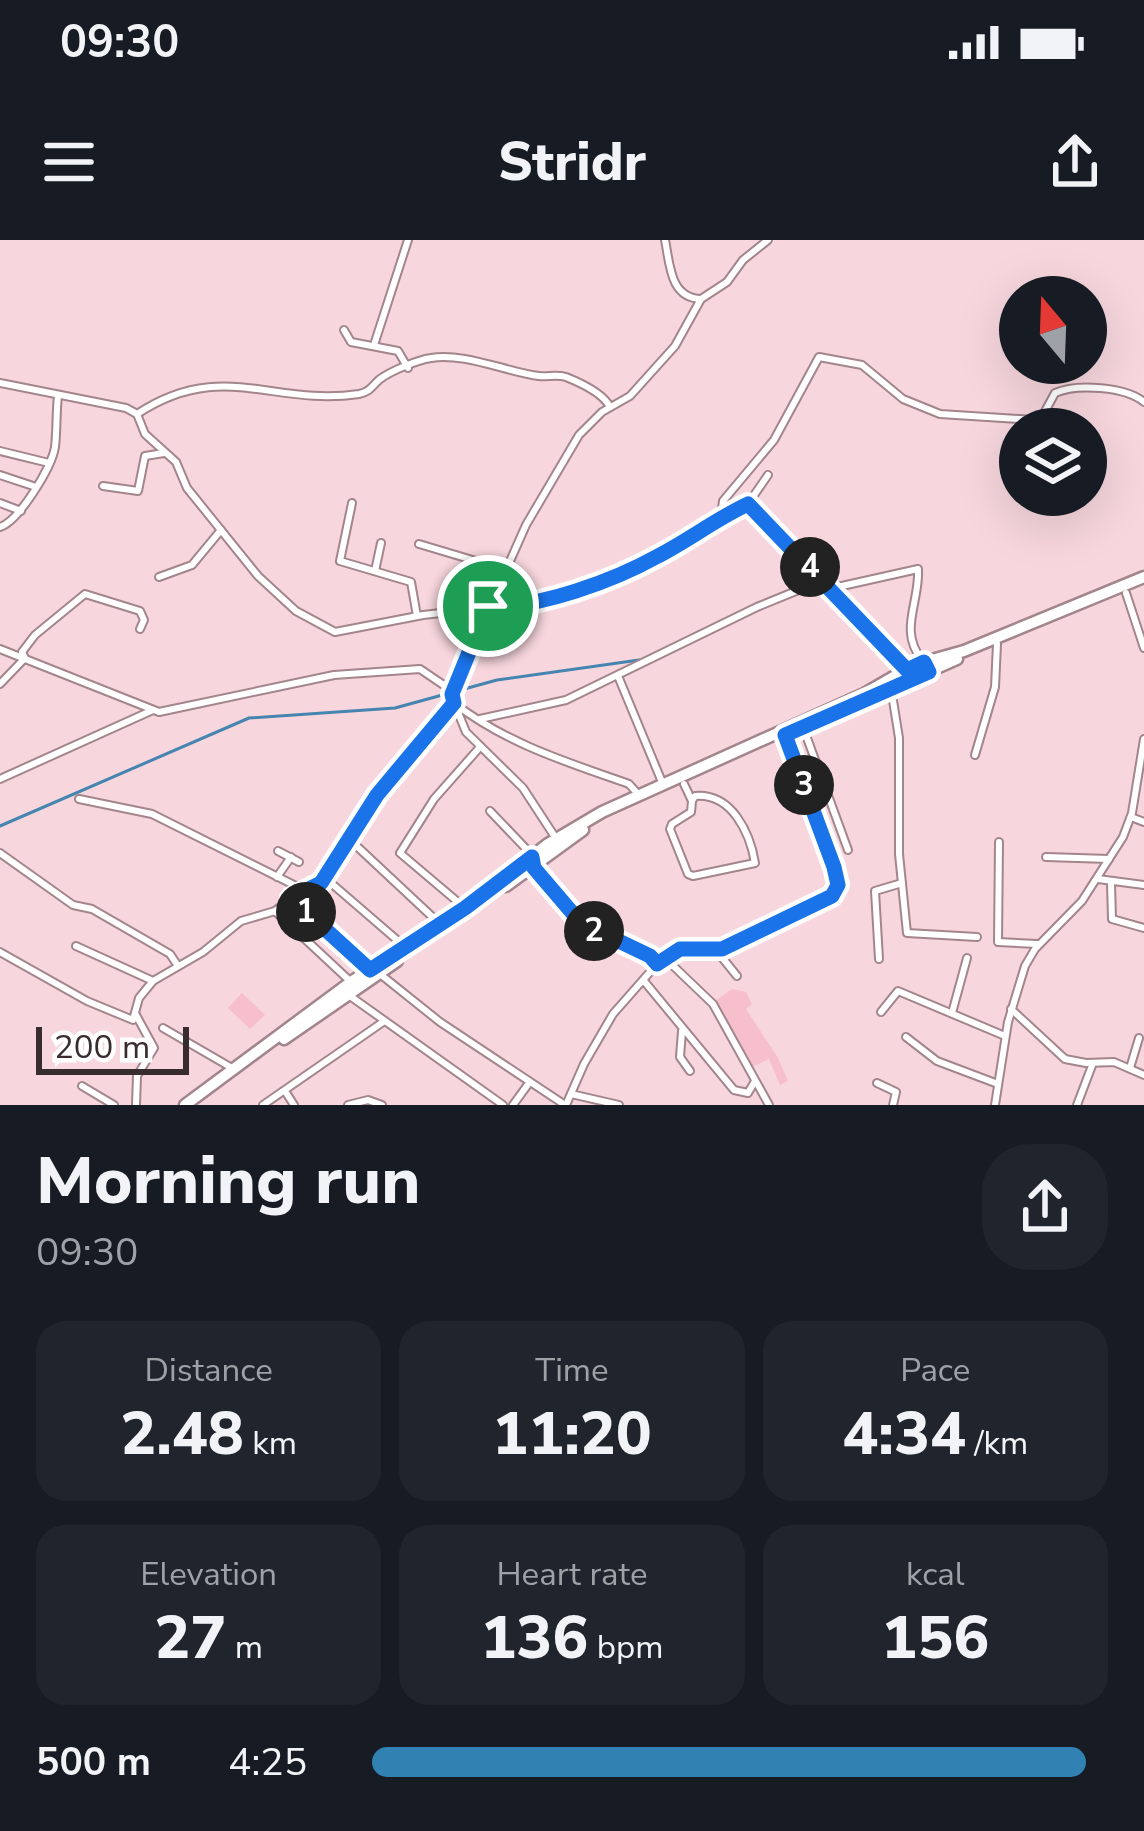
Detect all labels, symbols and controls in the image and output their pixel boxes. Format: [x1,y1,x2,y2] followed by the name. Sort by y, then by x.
[60,12,179,73] text: 09:30
[498,125,646,199] text: Stridr
[36,129,102,195] icon: menu
[1042,129,1108,195] icon: share
[999,276,1107,384] north arrow
[999,276,1107,516] map controls
[999,408,1107,516] button: layers
[780,537,840,597] pin: 4
[800,544,820,589] text: 4
[437,555,539,657] pin
[455,573,521,639] icon: arrive
[774,755,834,815] pin: 3
[794,762,814,807] text: 3
[276,882,336,942] pin: 1
[296,889,316,934] text: 1
[564,901,624,961] pin: 2
[584,908,604,953] text: 2
[36,1021,189,1074] scale bar
[54,1025,150,1070] text: 200 m
[36,1136,420,1226] text: Morning run
[982,1144,1108,1270] button: share
[36,1226,139,1279] text: 09:30
[145,1348,273,1393] text: Distance
[535,1348,609,1393] text: Time
[900,1348,970,1393] text: Pace
[120,1393,244,1475] text: 2.48
[492,1393,652,1475] text: 11:20
[842,1393,966,1475] text: 4:34
[244,1421,297,1466] text: km
[966,1421,1028,1466] text: /km
[140,1552,277,1597] text: Elevation
[497,1552,647,1597] text: Heart rate
[906,1552,965,1597] text: kcal
[154,1597,226,1679] text: 27
[480,1597,588,1679] text: 136
[881,1597,989,1679] text: 156
[226,1625,263,1670] text: m
[588,1625,664,1670] text: bpm
[36,1736,151,1789] text: 500 m
[228,1736,307,1789] text: 4:25

